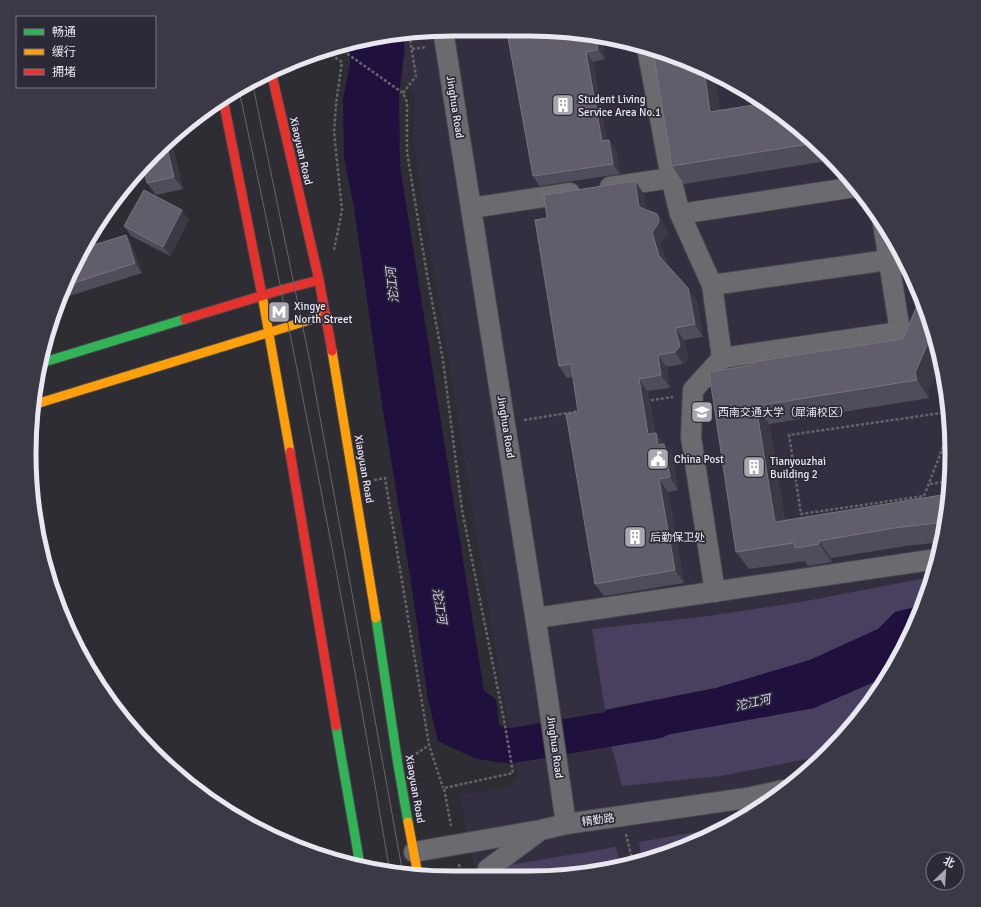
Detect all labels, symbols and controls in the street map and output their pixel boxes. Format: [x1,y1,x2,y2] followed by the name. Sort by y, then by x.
[16,16,156,88] legend
[52,25,76,40] text: 畅通
[52,45,76,60] text: 缓行
[52,65,76,80] text: 拥堵
[444,75,466,139] street label: Jinghua Road
[550,92,576,118] building icon: Student Living Service Area No.1
[578,93,661,119] place label: Student Living Service Area No.1
[287,116,315,186] street label: Xiaoyuan Road
[383,264,402,304] water label: 沱江河
[266,299,292,325] metro station icon: Xingye North Street
[294,300,353,326] place label: Xingye North Street
[495,395,517,459] street label: Jinghua Road
[689,399,715,425] school or university icon: 西南交通大学（犀浦校区）
[718,406,850,419] place label: 西南交通大学（犀浦校区）
[352,434,376,504] street label: Xiaoyuan Road
[645,446,671,472] public building icon: China Post
[674,453,724,466] place label: China Post
[741,454,767,480] building icon: Tianyouzhai Building 2
[770,455,826,481] place label: Tianyouzhai Building 2
[622,524,648,550] building icon: 后勤保卫处
[650,531,705,544] place label: 后勤保卫处
[429,587,450,627] water label: 沱江河
[734,692,774,714] water label: 沱江河
[544,715,566,779] street label: Jinghua Road
[403,754,427,824] street label: Xiaoyuan Road
[581,811,615,829] street label: 精勤路
[925,851,965,891] north arrow
[941,854,957,871] text: 北

